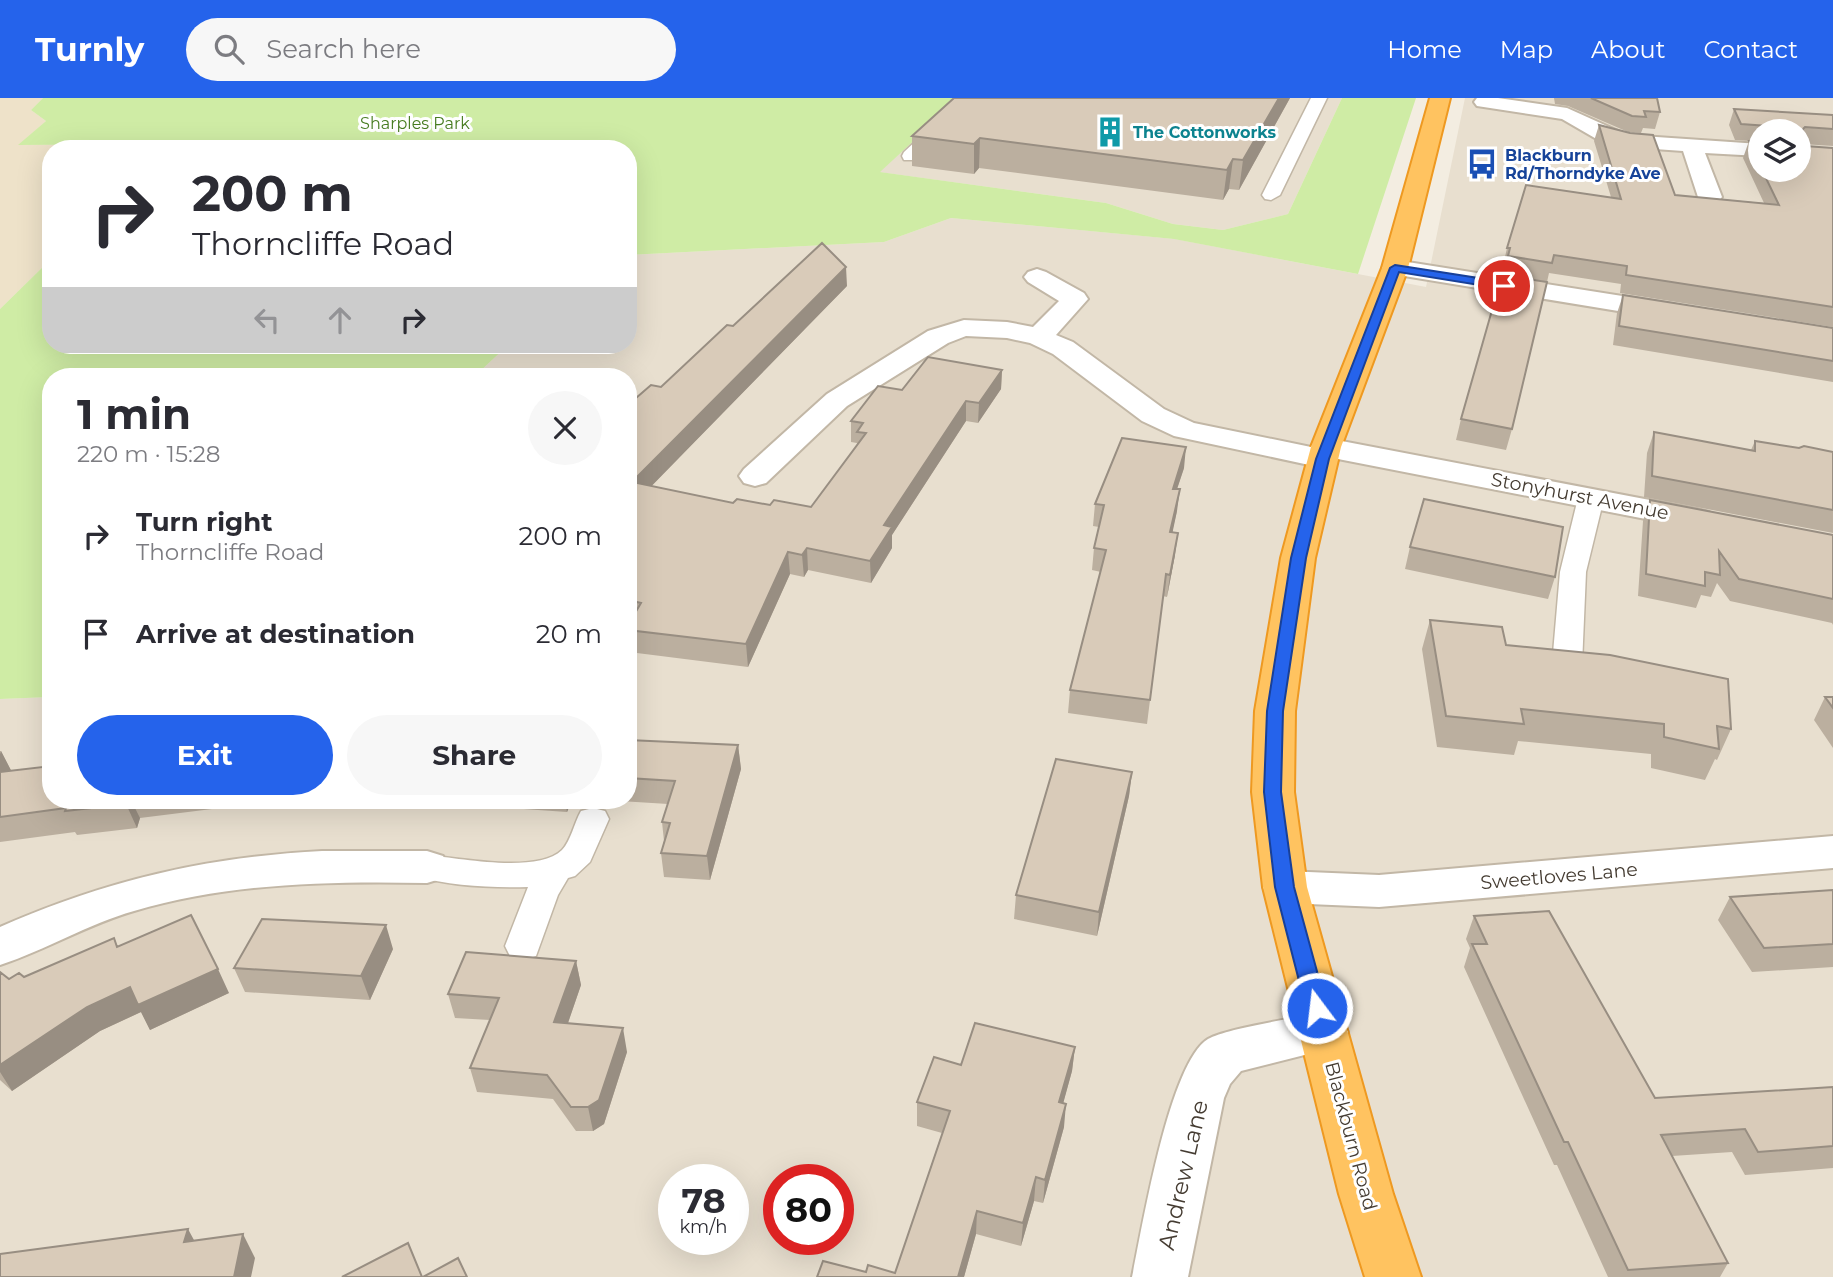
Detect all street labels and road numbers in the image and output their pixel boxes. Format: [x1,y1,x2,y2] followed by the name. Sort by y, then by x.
[1489,467,1671,525] street label: Stonyhurst Avenue
[1479,858,1639,894] street label: Sweetloves Lane
[1320,1059,1382,1213] street label: Blackburn Road
[1152,1097,1214,1253] street label: Andrew Lane

